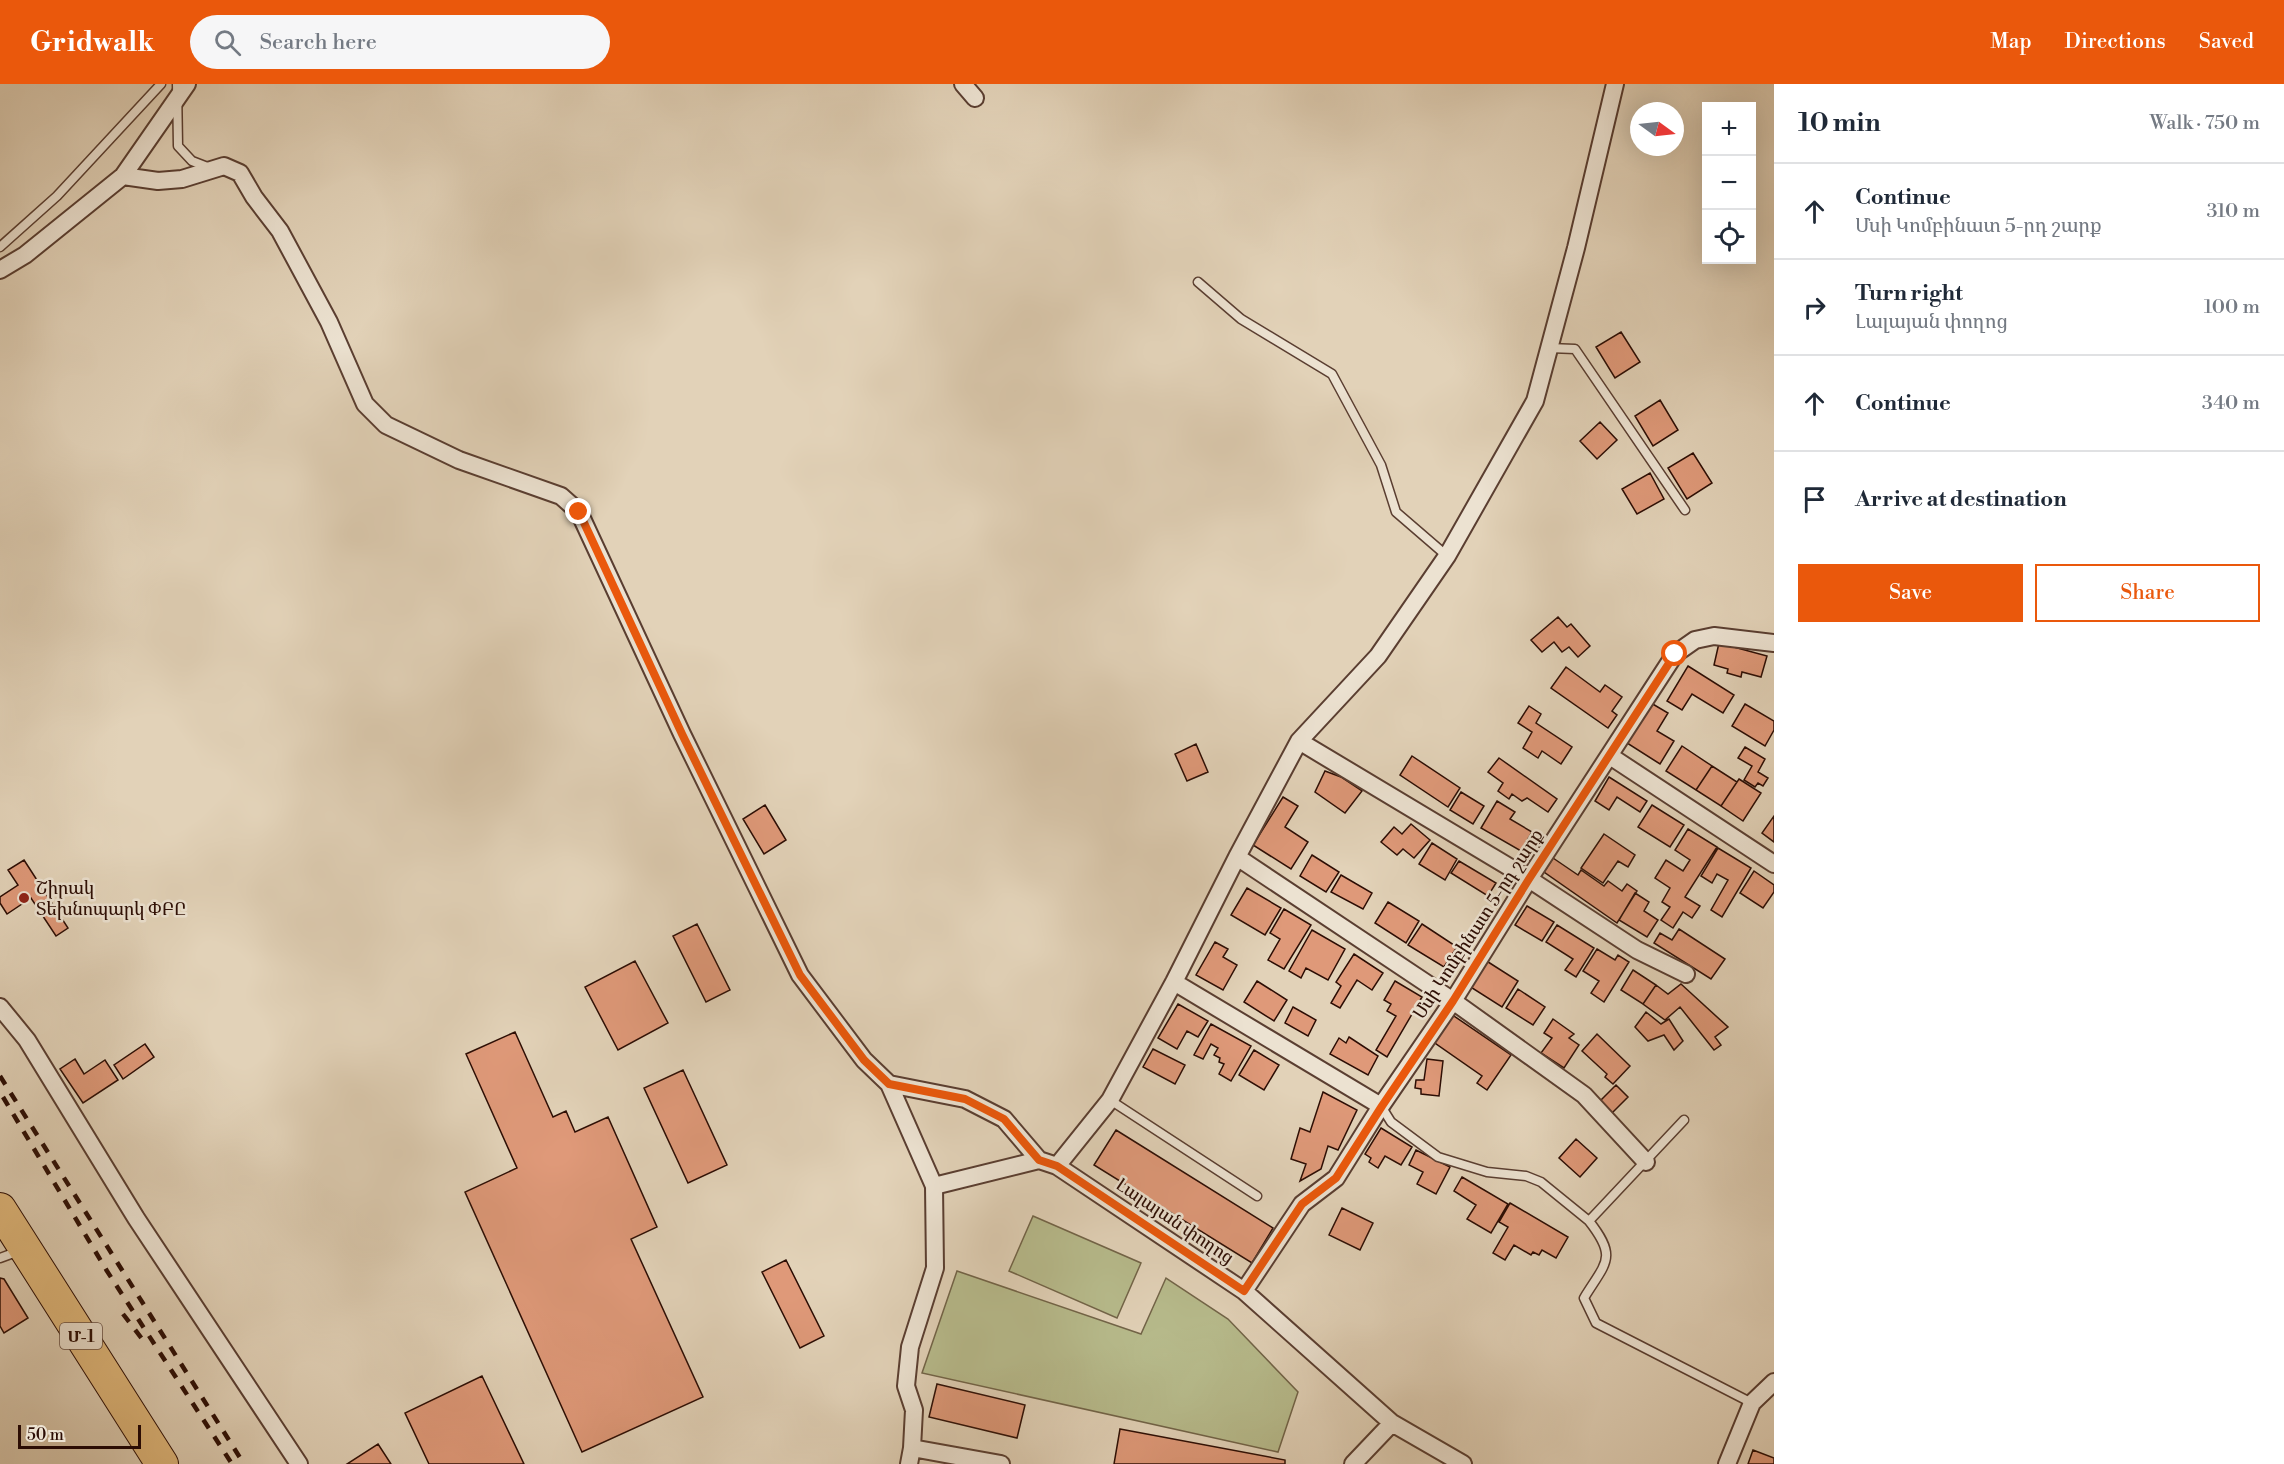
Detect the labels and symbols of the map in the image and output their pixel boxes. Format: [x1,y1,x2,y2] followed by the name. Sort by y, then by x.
[1630,102,1684,156] north arrow
[565,498,591,524] route end
[1661,640,1687,666] route start
[1408,825,1549,1024] street label: Մսի Կոմբինատ 5-րդ շարք
[36,877,186,921] place label: Շիրակ Տեխնոպարկ ՓԲԸ
[17,891,31,905] marker: Շիրակ Տեխնոպարկ ՓԲԸ
[1111,1173,1238,1269] street label: Լալայան փողոց
[60,1323,102,1349] road number: Մ-1
[18,1422,141,1450] scale bar

